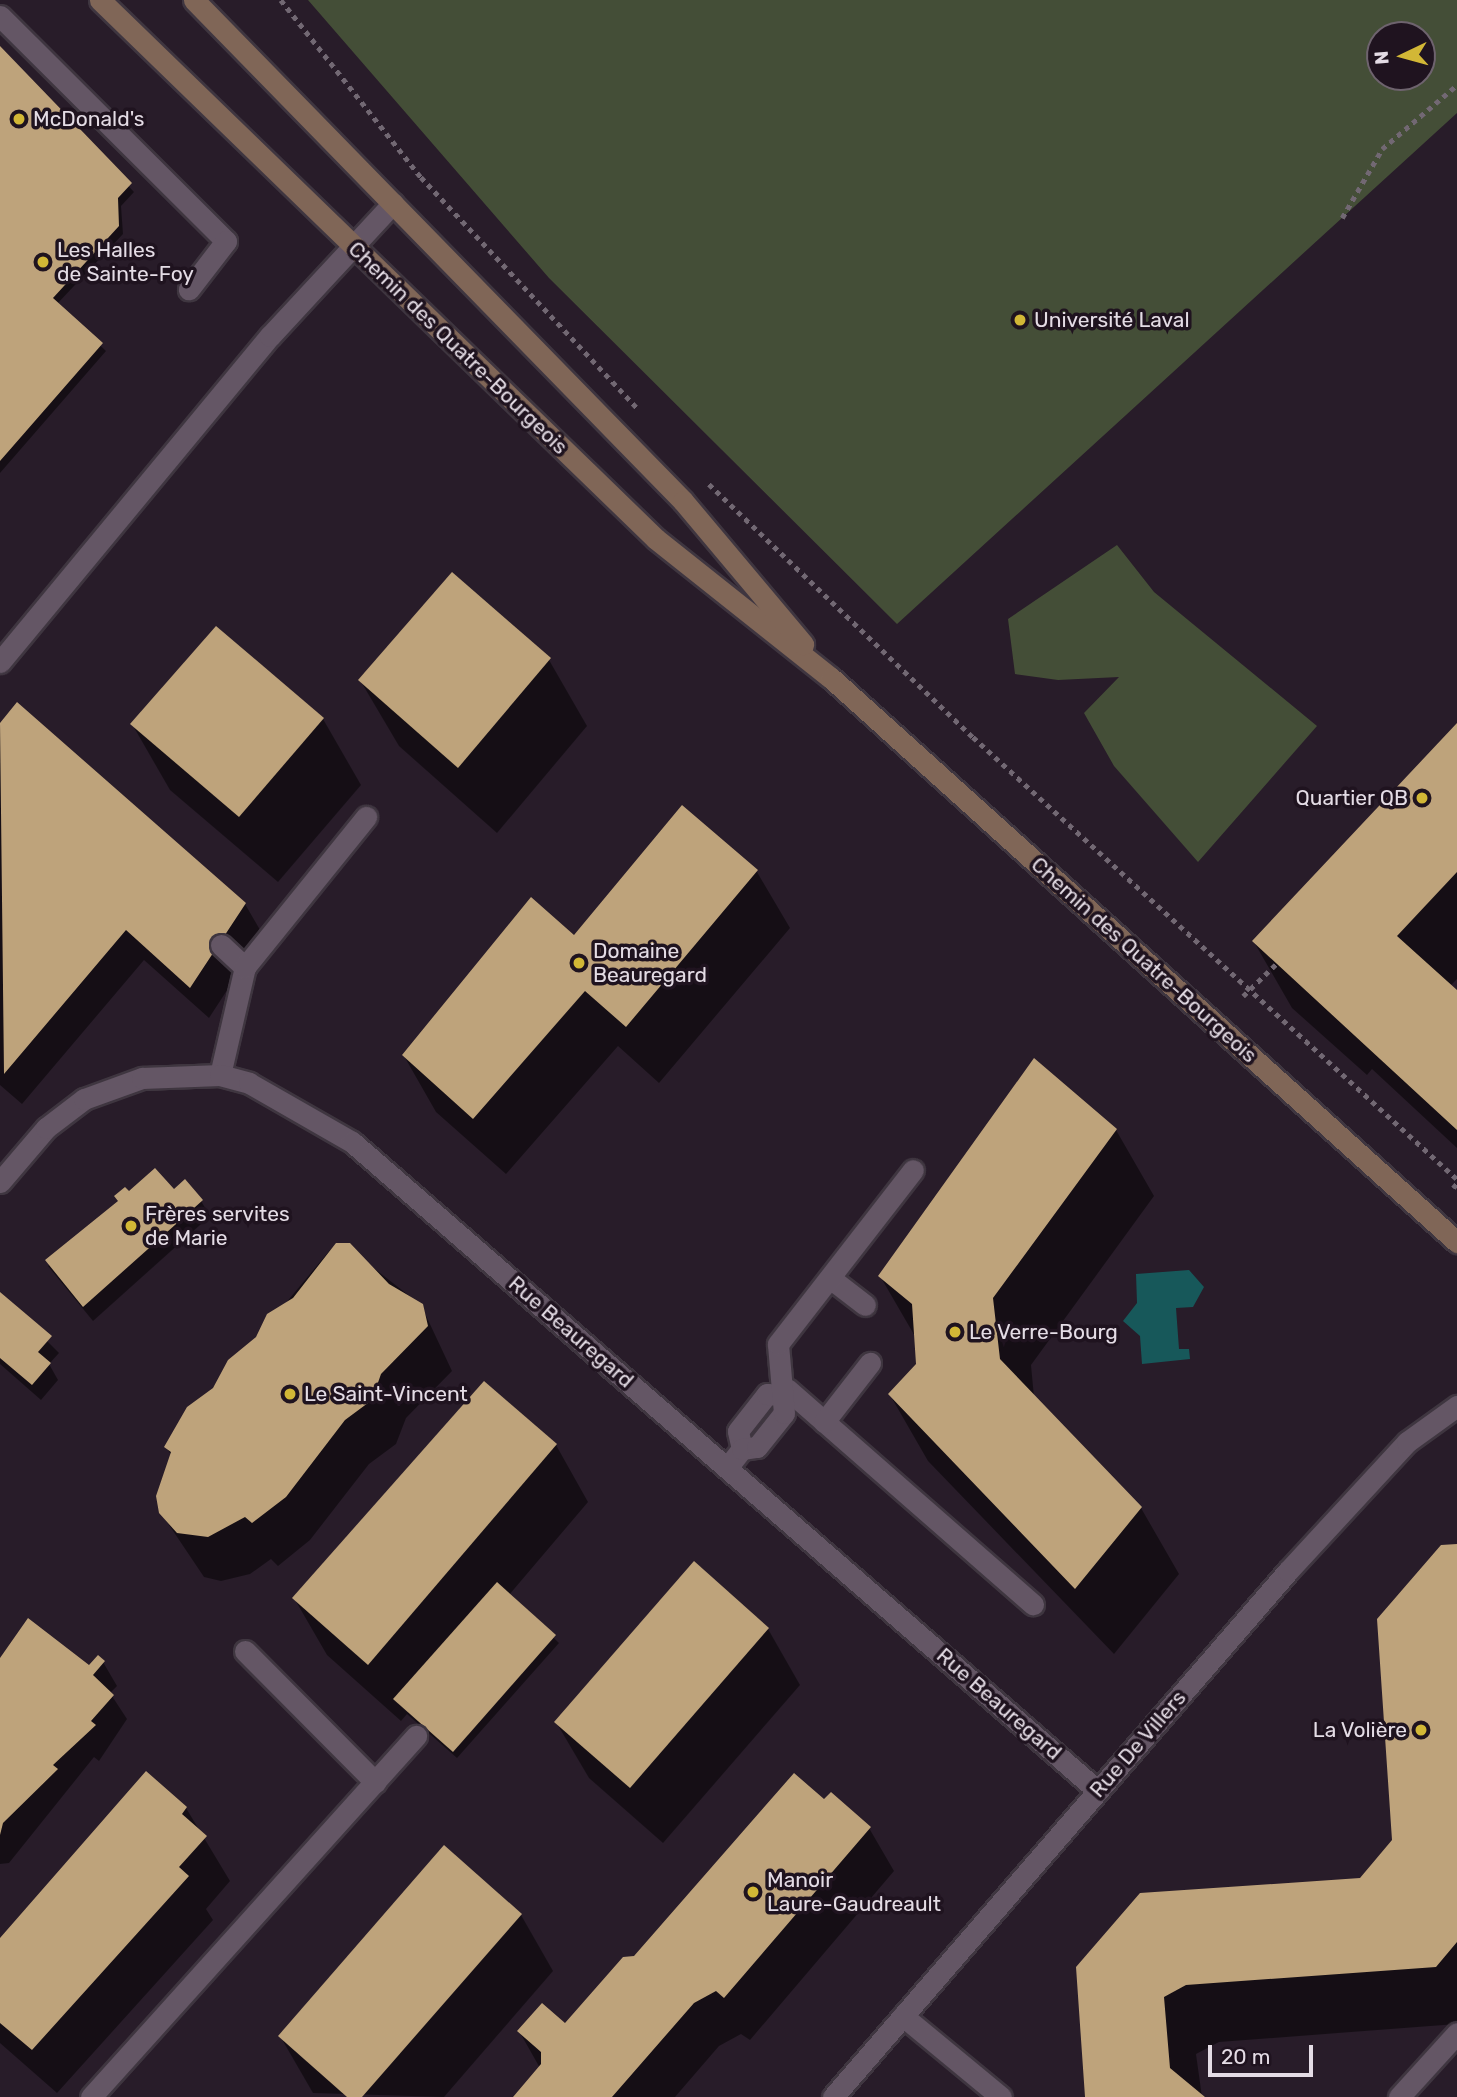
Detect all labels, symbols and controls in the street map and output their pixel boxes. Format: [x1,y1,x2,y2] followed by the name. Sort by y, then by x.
[1366,21,1436,91] north arrow
[1370,50,1394,66] text: N
[33,106,145,132] place label: McDonald's
[11,111,27,127] marker: McDonald's
[343,236,573,460] street label: Chemin des Quatre-Bourgeois
[57,237,194,287] place label: Les Halles de Sainte-Foy
[35,254,51,270] marker: Les Halles de Sainte-Foy
[1034,307,1190,333] place label: Université Laval
[1012,312,1028,328] marker: Université Laval
[1295,785,1408,811] place label: Quartier QB
[1414,790,1430,806] marker: Quartier QB
[1026,852,1262,1068] street label: Chemin des Quatre-Bourgeois
[593,938,707,988] place label: Domaine Beauregard
[571,955,587,971] marker: Domaine Beauregard
[145,1201,290,1251] place label: Frères servites de Marie
[123,1218,139,1234] marker: Frères servites de Marie
[503,1271,639,1393] street label: Rue Beauregard
[969,1319,1118,1345] place label: Le Verre-Bourg
[947,1324,963,1340] marker: Le Verre-Bourg
[304,1381,468,1407] place label: Le Saint-Vincent
[282,1386,298,1402] marker: Le Saint-Vincent
[931,1643,1067,1765] street label: Rue Beauregard
[1085,1685,1191,1803] street label: Rue De Villers
[1312,1717,1407,1743] place label: La Volière
[1413,1722,1429,1738] marker: La Volière
[767,1867,941,1917] place label: Manoir Laure-Gaudreault
[745,1884,761,1900] marker: Manoir Laure-Gaudreault
[1212,2030,1317,2074] scale bar
[1221,2044,1270,2069] text: 20 m

